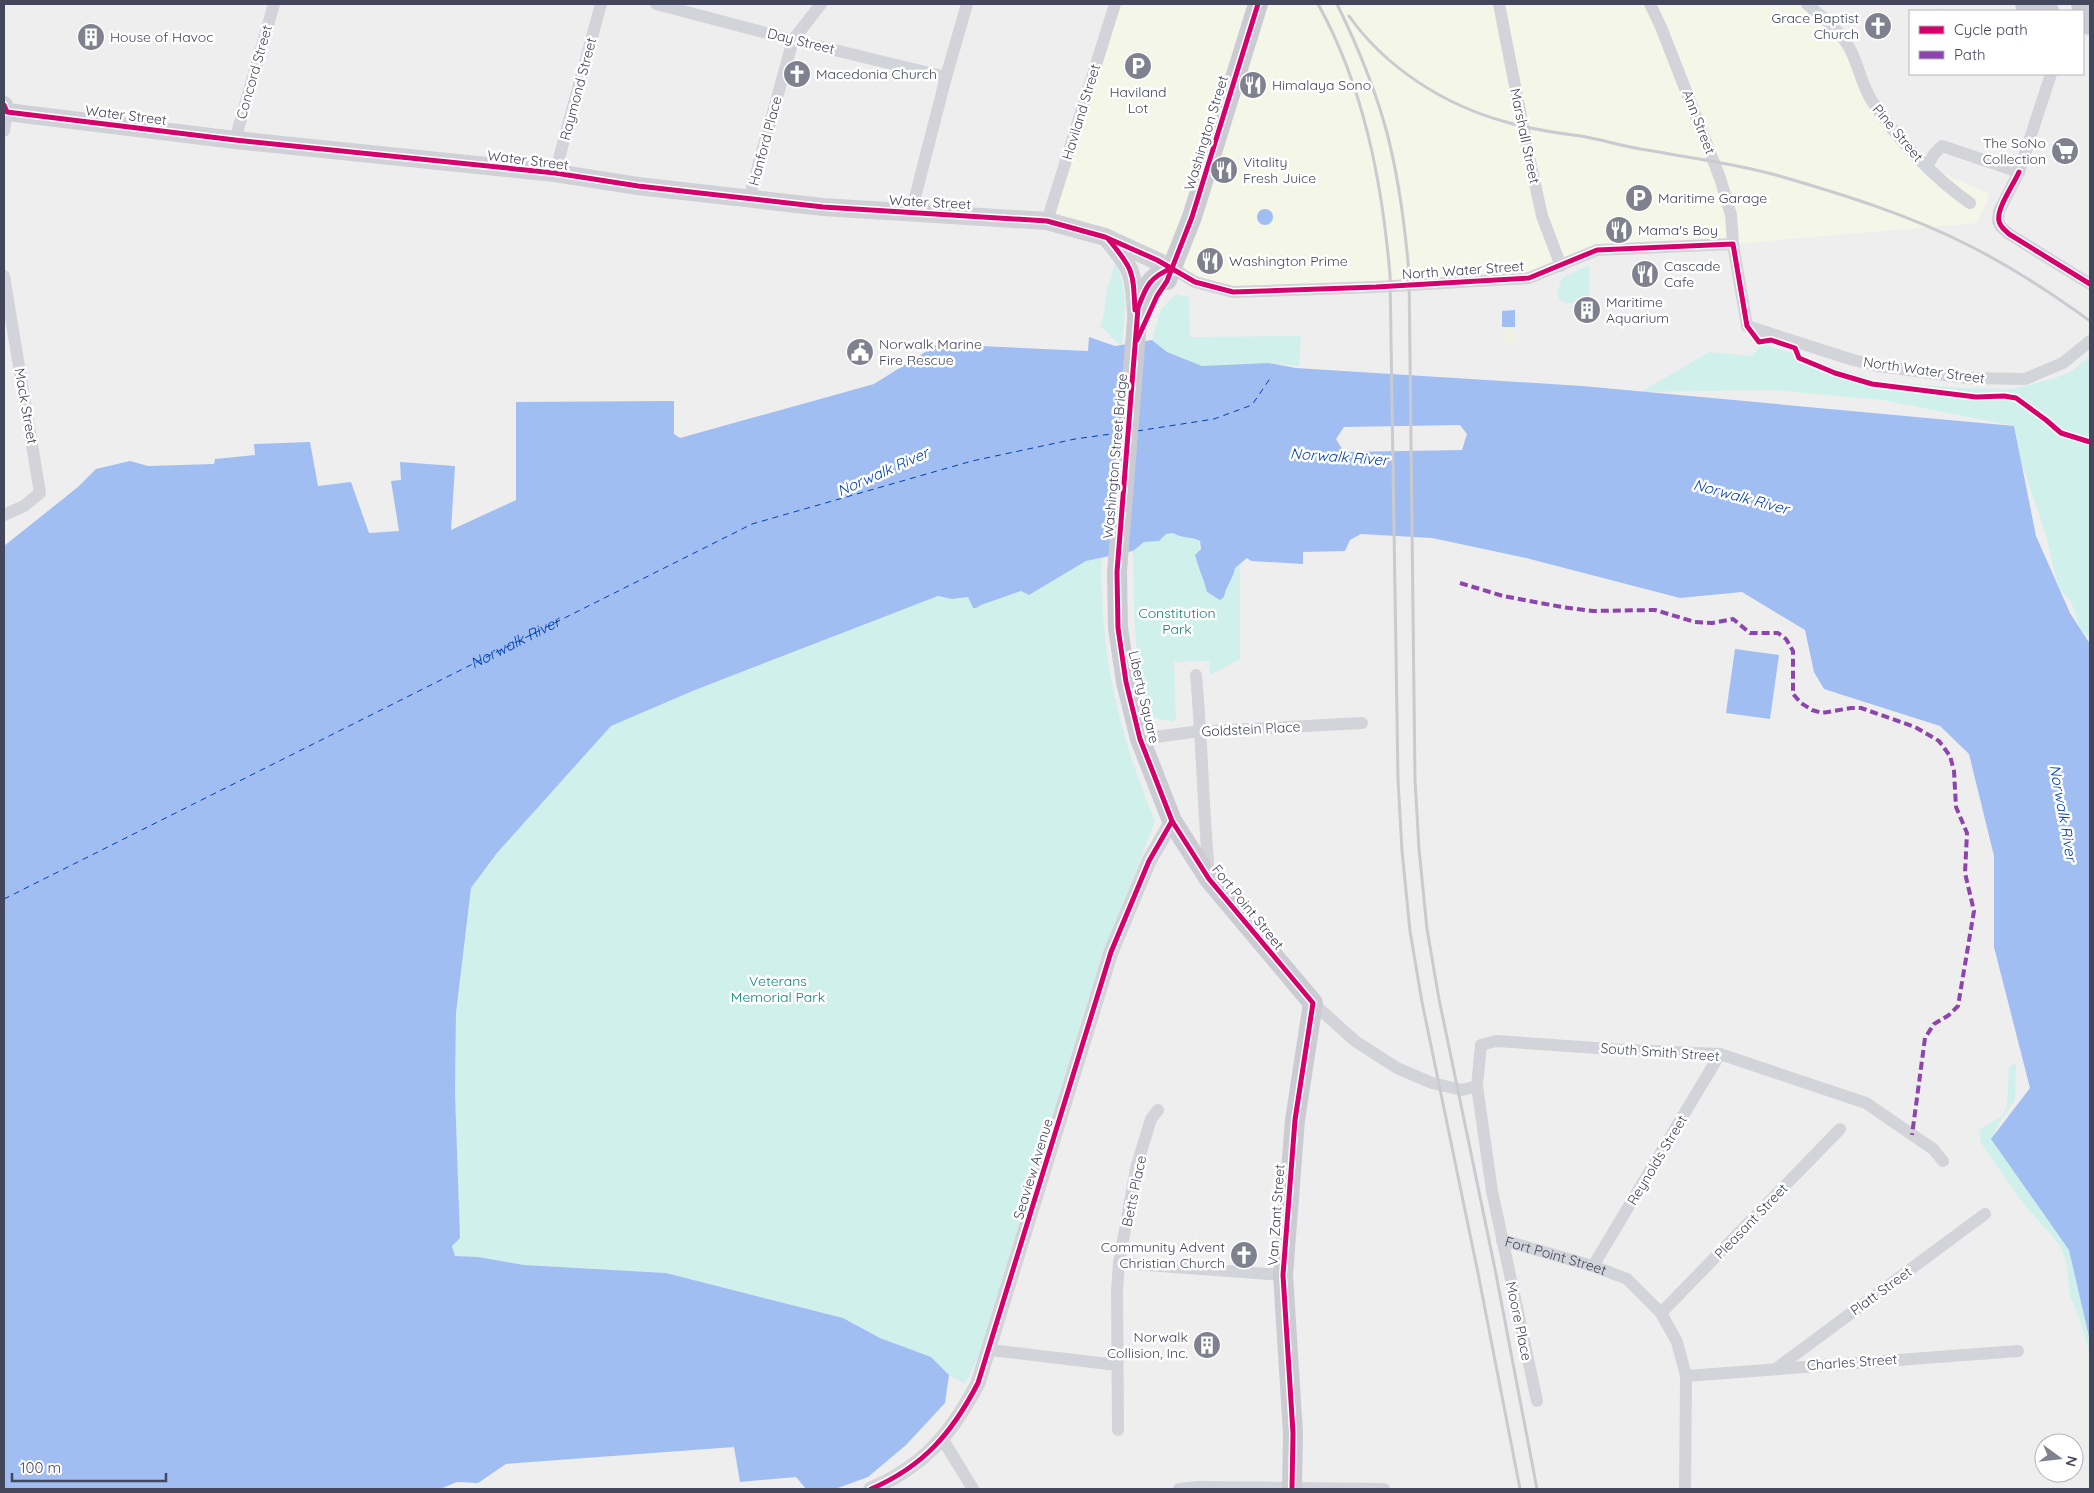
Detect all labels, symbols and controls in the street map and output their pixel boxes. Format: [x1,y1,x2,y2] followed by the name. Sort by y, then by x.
[1771,9,1859,43] place label: Grace Baptist Church
[1909,10,2084,75] legend
[1863,11,1893,41] church icon: Grace Baptist Church
[1954,20,2028,39] text: Cycle path
[76,22,106,52] building icon: House of Havoc
[232,23,276,121] street label: Concord Street
[766,24,837,58] street label: Day Street
[110,28,214,46] place label: House of Havoc
[556,35,600,142] street label: Raymond Street
[1954,45,1986,64] text: Path
[1123,51,1153,81] parking icon: Haviland Lot
[782,59,812,89] church icon: Macedonia Church
[1058,62,1104,162] street label: Haviland Street
[816,65,937,83] place label: Macedonia Church
[1238,70,1268,100] restaurant icon: Himalaya Sono
[1180,73,1232,193] street label: Washington Street
[1272,76,1371,94] place label: Himalaya Sono
[1109,83,1167,117] place label: Haviland Lot
[1506,87,1544,186] street label: Marshall Street
[1679,87,1720,157] street label: Ann Street
[744,94,786,188] street label: Hanford Place
[84,101,168,129] street label: Water Street
[1869,101,1927,166] street label: Pine Street
[1983,134,2046,168] place label: The SoNo Collection
[2050,136,2080,166] supermarket icon: The SoNo Collection
[486,146,570,174] street label: Water Street
[1243,153,1316,187] place label: Vitality Fresh Juice
[1209,155,1239,185] restaurant icon: Vitality Fresh Juice
[1624,183,1654,213] parking icon: Maritime Garage
[1658,189,1767,207] place label: Maritime Garage
[889,191,972,213] street label: Water Street
[1604,215,1634,245] restaurant icon: Mama's Boy
[1638,221,1718,239] place label: Mama's Boy
[1195,246,1225,276] restaurant icon: Washington Prime
[1229,252,1348,270] place label: Washington Prime
[1401,257,1525,283] street label: North Water Street
[1664,257,1720,291] place label: Cascade Cafe
[1630,259,1660,289] restaurant icon: Cascade Cafe
[1606,293,1669,327] place label: Maritime Aquarium
[1572,295,1602,325] building icon: Maritime Aquarium
[879,335,982,369] place label: Norwalk Marine Fire Rescue
[845,337,875,367] public building icon: Norwalk Marine Fire Rescue
[1862,353,1986,387] street label: North Water Street
[10,367,42,446] street label: Mack Street
[1099,373,1131,539] street label: Washington Street Bridge
[834,442,933,500] water label: Norwalk River
[1290,444,1391,470] water label: Norwalk River
[1691,475,1793,519] water label: Norwalk River
[1139,604,1216,638] park label: Constitution Park
[467,611,565,673] water label: Norwalk River
[1125,649,1163,745] street label: Liberty Square
[1201,717,1301,741] street label: Goldstein Place
[2046,763,2082,865] water label: Norwalk River
[1208,861,1288,954] street label: Fort Point Street
[731,972,825,1006] park label: Veterans Memorial Park
[1600,1039,1720,1065] street label: South Smith Street
[1623,1111,1691,1208] street label: Reynolds Street
[1009,1116,1057,1222] street label: Seaview Avenue
[1118,1154,1150,1228] street label: Betts Place
[1263,1163,1289,1266] street label: Van Zant Street
[1710,1179,1792,1262] street label: Pleasant Street
[1503,1232,1609,1279] street label: Fort Point Street
[1101,1238,1225,1272] place label: Community Advent Christian Church
[1229,1240,1259,1270] church icon: Community Advent Christian Church
[1847,1263,1915,1319] street label: Platt Street
[1502,1280,1536,1362] street label: Moore Place
[1107,1328,1188,1362] place label: Norwalk Collision, Inc.
[1192,1330,1222,1360] building icon: Norwalk Collision, Inc.
[1806,1350,1898,1374] street label: Charles Street
[2034,1433,2084,1483] north arrow
[12,1450,166,1482] scale bar
[2062,1454,2082,1469] text: N
[20,1458,61,1477] text: 100 m

